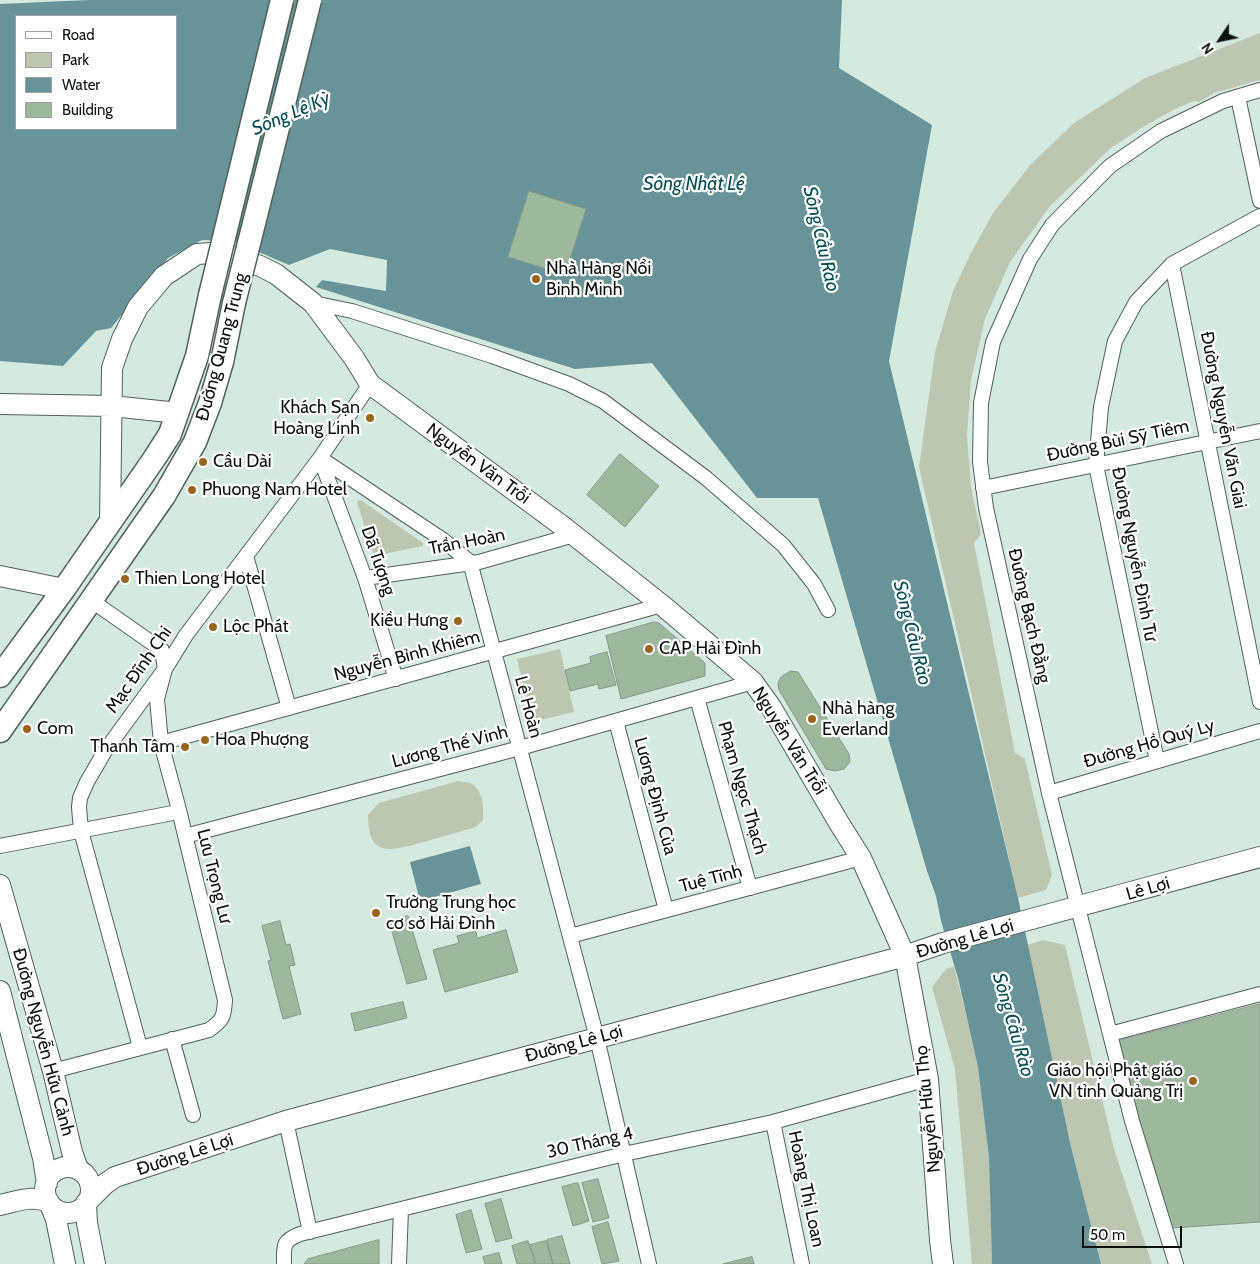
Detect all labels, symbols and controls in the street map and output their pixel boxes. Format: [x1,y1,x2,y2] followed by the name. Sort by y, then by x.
[15,15,178,130] legend
[1195,15,1245,65] north arrow
[62,26,95,44] text: Road
[1197,39,1218,58] text: N
[62,51,89,69] text: Park
[62,76,100,94] text: Water
[248,87,334,141] water label: Sông Lệ Kỳ
[62,101,113,119] text: Building
[643,173,745,195] water label: Sông Nhật Lệ
[798,184,844,294] water label: Sông Cầu Rào
[546,258,651,300] place label: Nhà Hàng Nổi Binh Minh
[192,271,252,423] street label: Đường Quang Trung
[530,273,542,285] marker: Nhà Hàng Nổi Binh Minh
[1195,330,1251,510] street label: Đường Nguyễn Văn Giai
[273,397,360,439] place label: Khách Sạn Hoàng Linh
[364,412,376,424] marker: Khách Sạn Hoàng Linh
[1045,415,1191,467] street label: Đường Bùi Sỹ Tiêm
[422,419,534,509] street label: Nguyễn Văn Trỗi
[213,451,272,473] place label: Cầu Dài
[197,456,209,468] marker: Cầu Dài
[1107,465,1161,643] street label: Đường Nguyễn Đình Tư
[202,479,347,501] place label: Phuong Nam Hotel
[186,484,198,496] marker: Phuong Nam Hotel
[356,523,400,599] street label: Dã Tượng
[427,524,507,560] street label: Trần Hoàn
[1003,546,1055,686] street label: Đường Bạch Đằng
[135,568,265,590] place label: Thien Long Hotel
[119,573,131,585] marker: Thien Long Hotel
[888,578,936,688] water label: Sông Cầu Rào
[370,610,448,632] place label: Kiều Hưng
[452,615,464,627] marker: Kiều Hưng
[223,616,288,638] place label: Lộc Phát
[207,621,219,633] marker: Lộc Phát
[101,623,177,717] street label: Mạc Đĩnh Chi
[332,626,482,686] street label: Nguyễn Bỉnh Khiêm
[659,638,761,660] place label: CAP Hải Đình
[643,643,655,655] marker: CAP Hải Đình
[509,674,547,740] street label: Lê Hoàn
[747,683,831,799] street label: Nguyễn Văn Trỗi
[822,698,894,741] place label: Nhà hàng Everland
[806,713,818,725] marker: Nhà hàng Everland
[1081,715,1217,773] street label: Đường Hồ Quý Ly
[37,718,74,740] place label: Com
[713,719,771,857] street label: Phạm Ngọc Thạch
[390,721,510,773] street label: Lương Thế Vinh
[21,723,33,735] marker: Com
[215,729,308,751] place label: Hoa Phượng
[199,734,211,746] marker: Hoa Phượng
[629,735,681,857] street label: Lương Định Của
[90,736,175,758] place label: Thanh Tâm
[179,741,191,753] marker: Thanh Tâm
[192,827,236,925] street label: Lưu Trọng Lư
[677,860,745,898] street label: Tuệ Tĩnh
[1124,872,1172,906] street label: Lê Lợi
[386,892,516,934] place label: Trường Trung học cơ sở Hải Đình
[370,907,382,919] marker: Trường Trung học cơ sở Hải Đình
[914,915,1016,963] street label: Đường Lê Lợi
[8,946,78,1138] street label: Đường Nguyễn Hữu Cảnh
[987,970,1039,1080] water label: Sông Cầu Rào
[523,1021,625,1067] street label: Đường Lê Lợi
[911,1044,945,1174] street label: Nguyễn Hữu Thọ
[1047,1060,1183,1102] place label: Giáo hội Phật giáo VN tỉnh Quảng Trị
[1187,1075,1199,1087] marker: Giáo hội Phật giáo VN tỉnh Quảng Trị
[545,1123,635,1163] street label: 30 Tháng 4
[134,1129,236,1181] street label: Đường Lê Lợi
[783,1129,829,1249] street label: Hoàng Thị Loan
[1085,1216,1185,1248] scale bar
[1090,1226,1125,1244] text: 50 m

